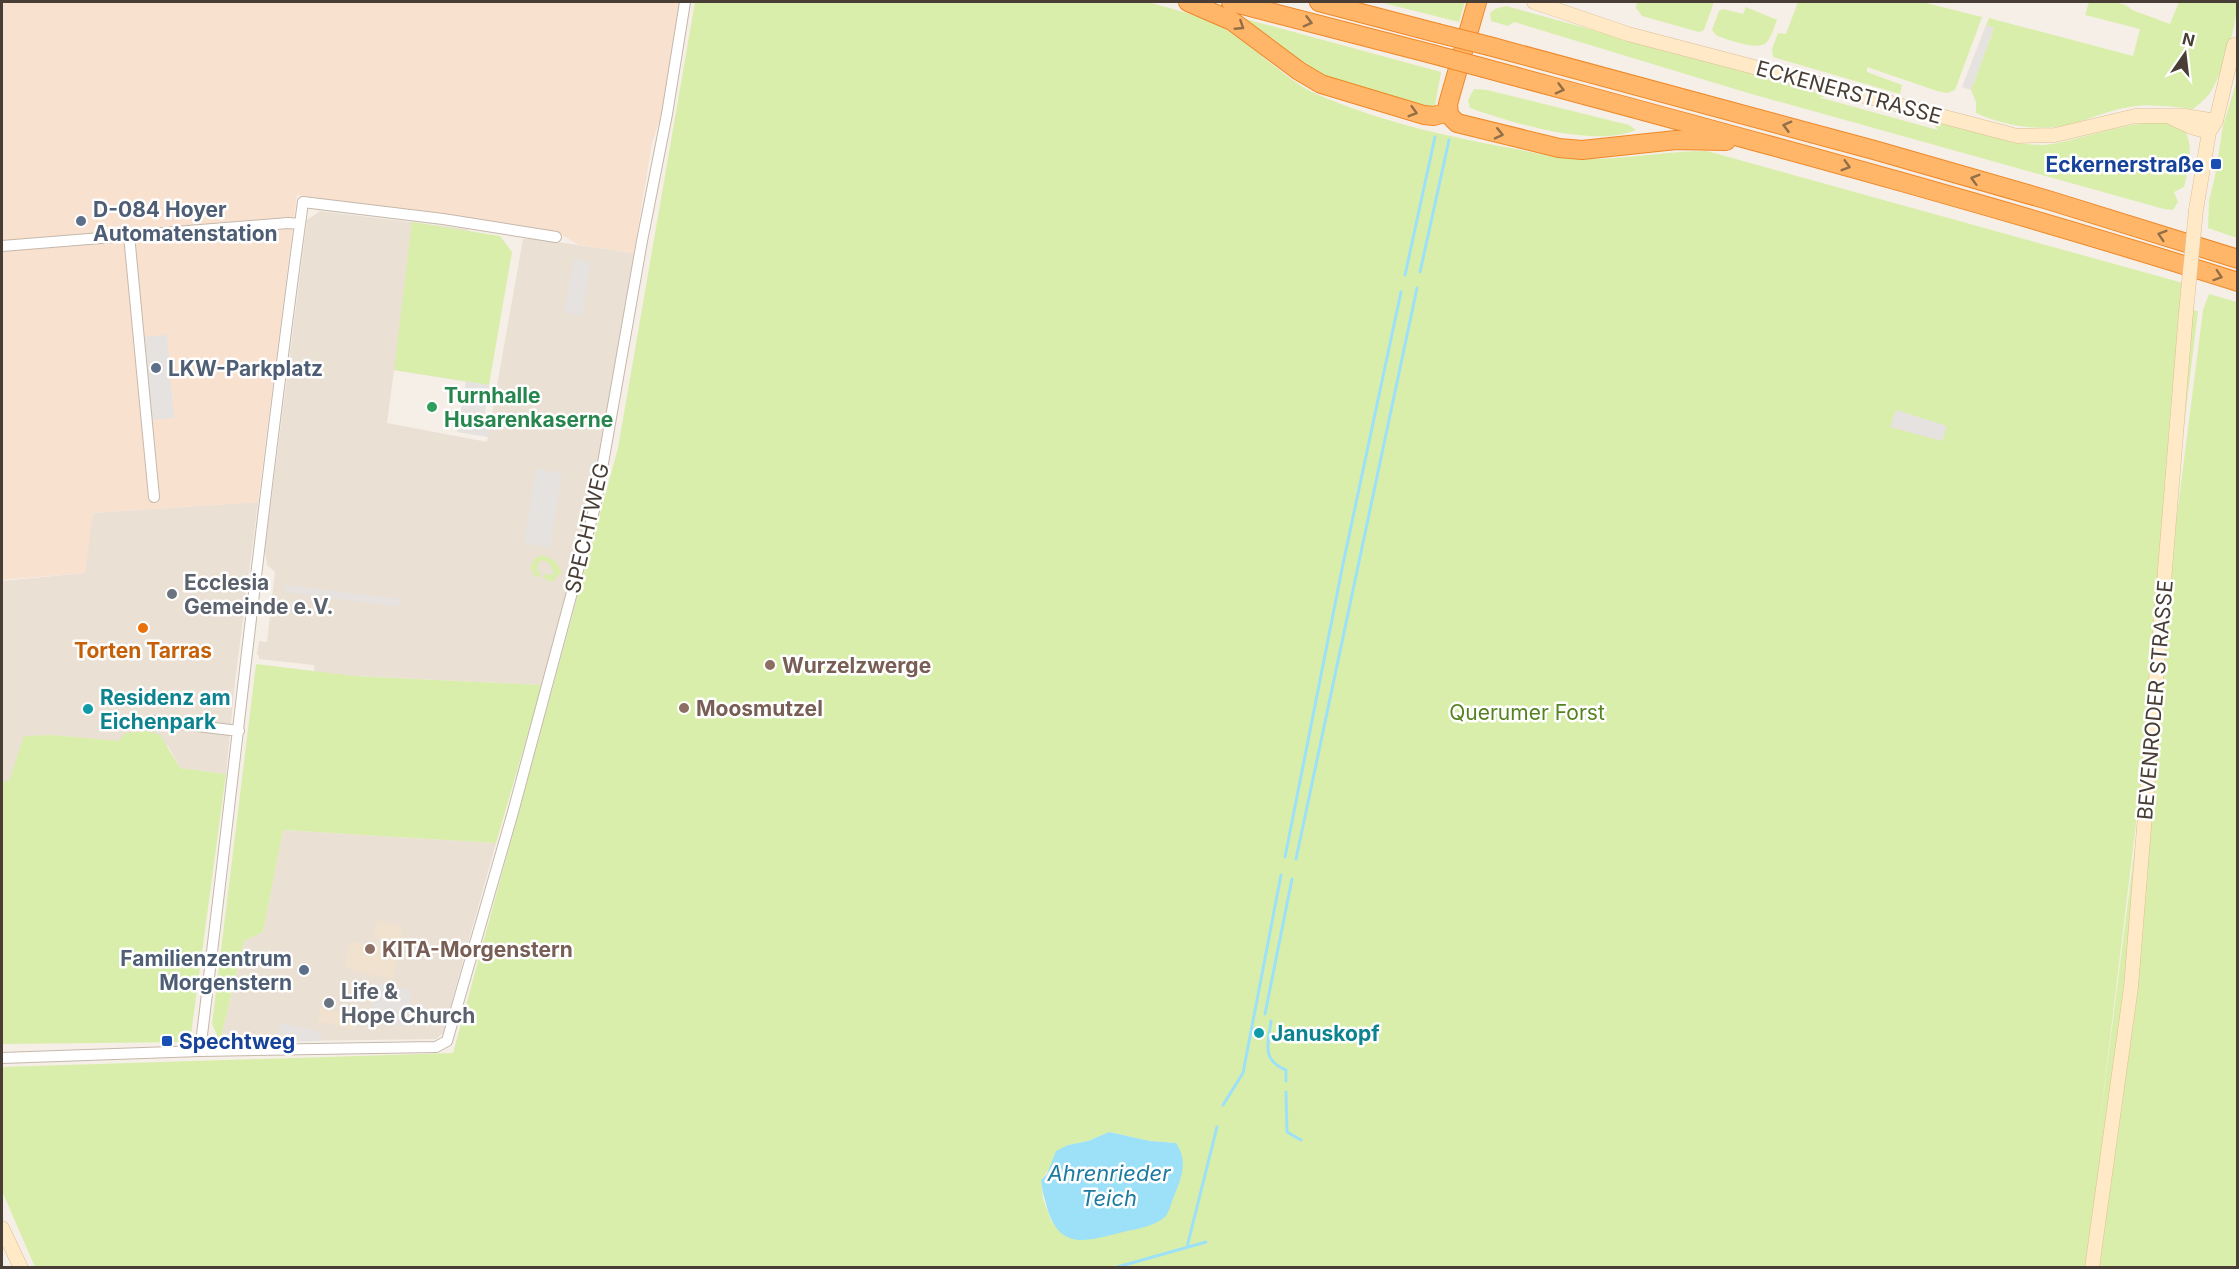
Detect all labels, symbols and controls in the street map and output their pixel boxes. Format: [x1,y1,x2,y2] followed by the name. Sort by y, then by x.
[1303,14,1313,27] one-way arrow
[1234,19,1245,30] one-way arrow
[2155,24,2215,84] north arrow
[2180,28,2197,51] text: N
[1753,55,1945,129] street label: ECKENERSTRASSE
[1555,82,1565,94] one-way arrow
[1407,105,1417,117] one-way arrow
[1782,121,1792,134] one-way arrow
[1494,127,1504,140] one-way arrow
[2046,152,2204,177] place label: Eckernerstraße
[2209,157,2223,171] marker: Eckernerstraße
[1840,159,1851,171] one-way arrow
[1970,174,1981,186] one-way arrow
[93,197,278,246] place label: D-084 Hoyer Automatenstation
[74,214,88,228] marker: D-084 Hoyer Automatenstation
[2157,230,2168,242] one-way arrow
[2212,268,2223,281] one-way arrow
[168,356,323,381] place label: LKW-Parkplatz
[149,361,163,375] marker: LKW-Parkplatz
[444,383,613,432] place label: Turnhalle Husarenkaserne
[425,400,439,414] marker: Turnhalle Husarenkaserne
[560,460,614,596] street label: SPECHTWEG
[184,570,334,619] place label: Ecclesia Gemeinde e.V.
[2132,579,2178,821] street label: BEVENRODER STRASSE
[165,587,179,601] marker: Ecclesia Gemeinde e.V.
[136,621,150,635] marker: Torten Tarras
[74,638,212,663] place label: Torten Tarras
[782,653,931,678] place label: Wurzelzwerge
[763,658,777,672] marker: Wurzelzwerge
[100,685,231,734] place label: Residenz am Eichenpark
[696,696,823,721] place label: Moosmutzel
[1449,700,1605,725] park label: Querumer Forst
[677,701,691,715] marker: Moosmutzel
[81,702,95,716] marker: Residenz am Eichenpark
[382,937,573,962] place label: KITA-Morgenstern
[363,942,377,956] marker: KITA-Morgenstern
[120,946,292,995] place label: Familienzentrum Morgenstern
[297,963,311,977] marker: Familienzentrum Morgenstern
[341,979,475,1028] place label: Life & Hope Church
[322,996,336,1010] marker: Life & Hope Church
[1271,1021,1380,1046] place label: Januskopf
[1252,1026,1266,1040] marker: Januskopf
[179,1029,295,1054] place label: Spechtweg
[160,1034,174,1048] marker: Spechtweg
[1047,1160,1171,1211] water label: Ahrenrieder Teich

